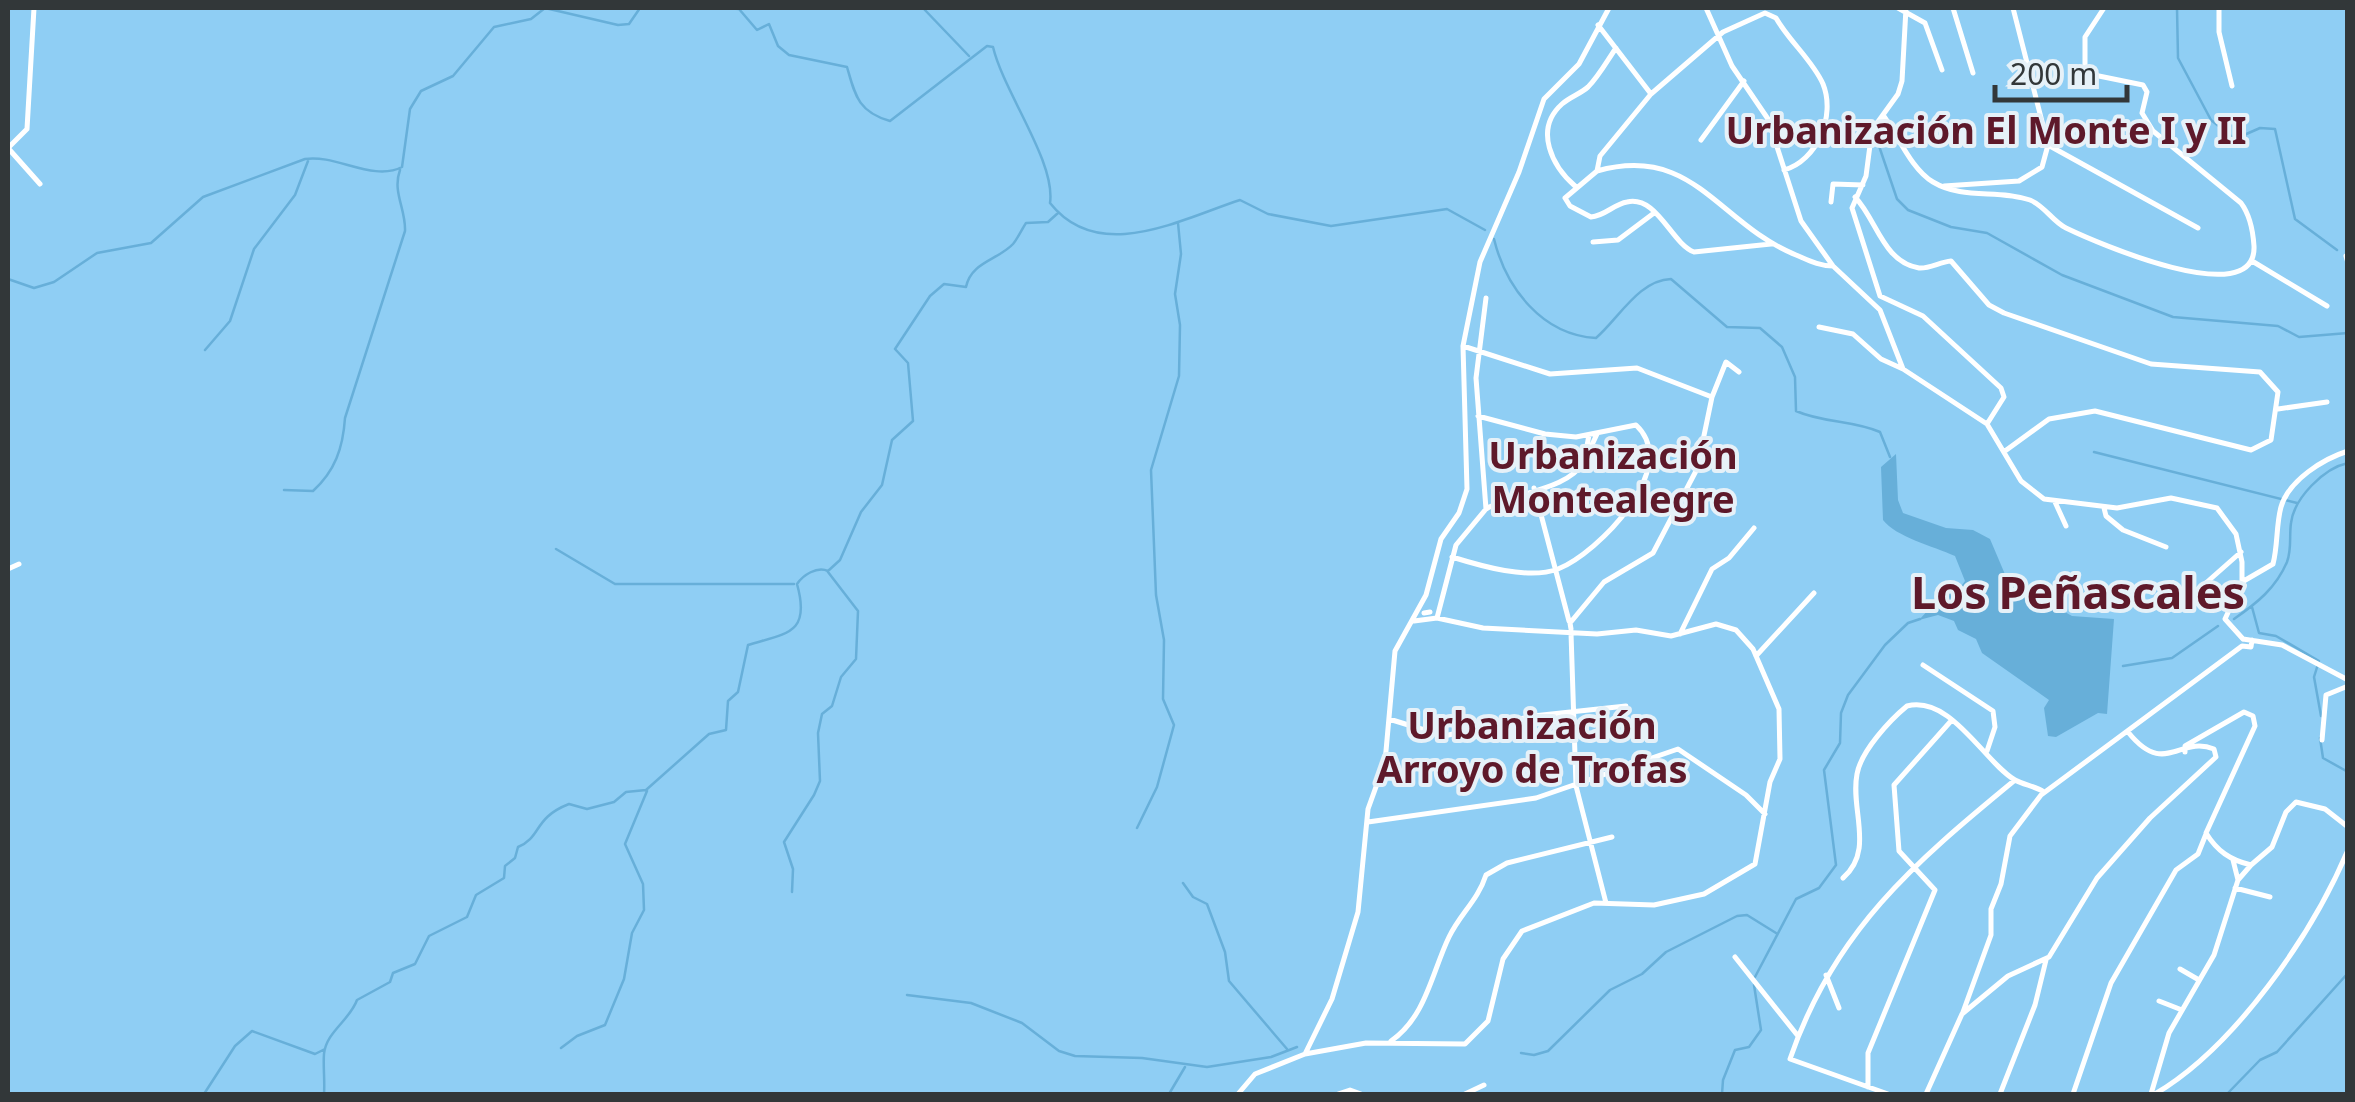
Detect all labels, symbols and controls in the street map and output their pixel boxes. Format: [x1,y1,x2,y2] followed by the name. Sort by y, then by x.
[1995,40,2128,102] scale bar
[2010,53,2097,94] text: 200 m
[1726,103,2246,155] district label: Urbanización El Monte I y II
[1488,428,1738,524] district label: Urbanización Montealegre
[1911,561,2245,622] district label: Los Peñascales
[1377,698,1687,794] district label: Urbanización Arroyo de Trofas

